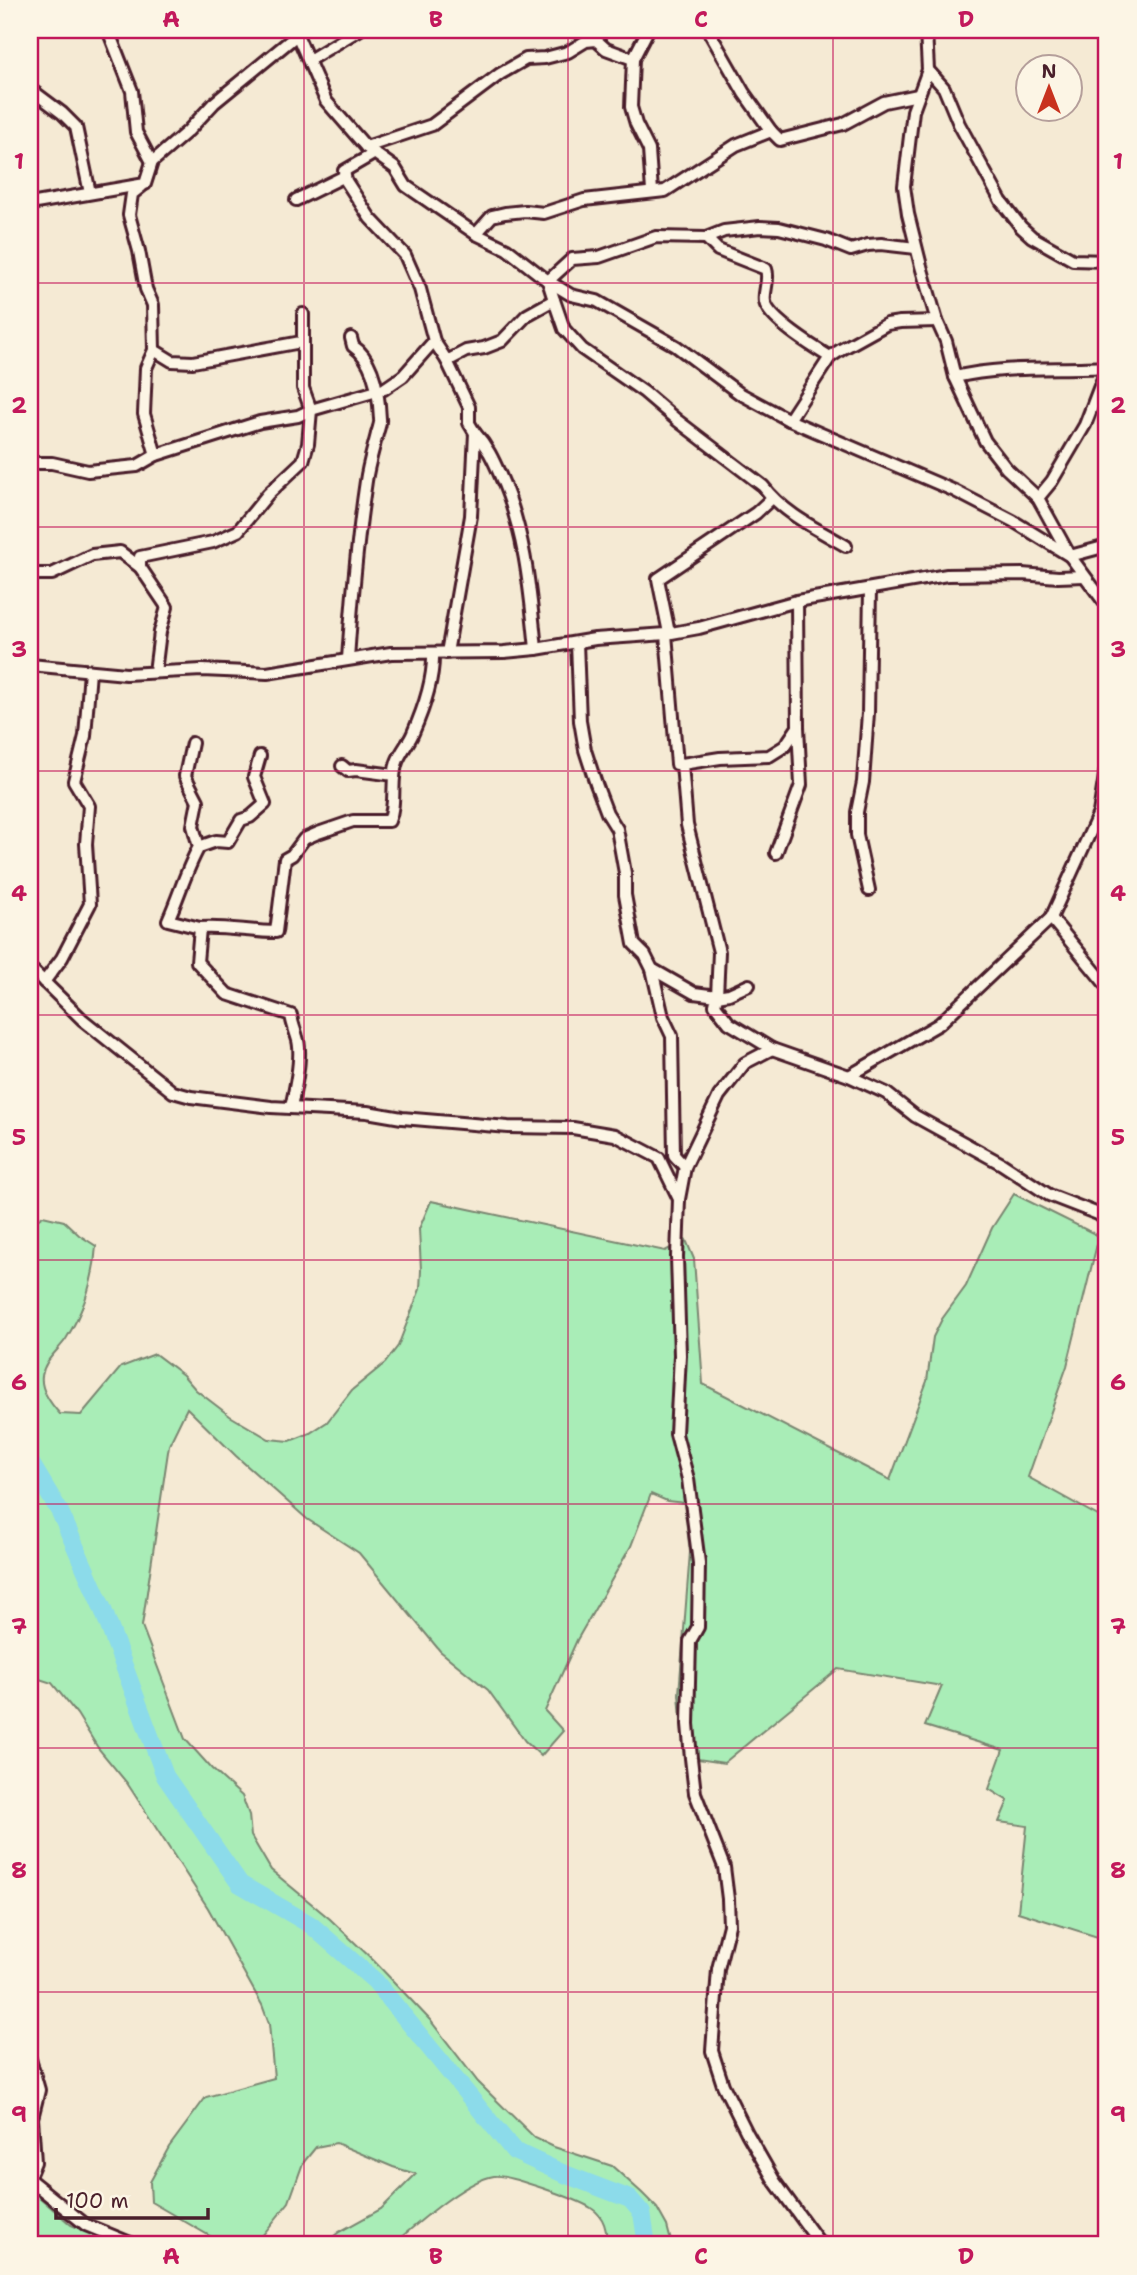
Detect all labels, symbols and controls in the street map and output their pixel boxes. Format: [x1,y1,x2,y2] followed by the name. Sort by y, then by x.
[162,4,180,34] text: A
[429,4,443,34] text: B
[694,4,708,34] text: C
[958,4,974,34] text: D
[1014,52,1084,122] north arrow
[1041,59,1057,84] text: N
[14,146,24,176] text: 1
[1113,146,1123,176] text: 1
[11,390,27,420] text: 2
[1110,390,1126,420] text: 2
[11,634,27,664] text: 3
[1110,634,1126,664] text: 3
[11,878,27,908] text: 4
[1110,878,1126,908] text: 4
[12,1122,26,1152] text: 5
[1111,1122,1125,1152] text: 5
[11,1367,27,1397] text: 6
[1110,1367,1126,1397] text: 6
[11,1611,27,1641] text: 7
[1110,1611,1126,1641] text: 7
[11,1855,27,1885] text: 8
[1110,1855,1126,1885] text: 8
[11,2099,27,2129] text: 9
[1110,2099,1126,2129] text: 9
[56,2177,208,2221] scale bar
[66,2187,129,2215] text: 100 m
[162,2241,180,2271] text: A
[429,2241,443,2271] text: B
[694,2241,708,2271] text: C
[958,2241,974,2271] text: D

